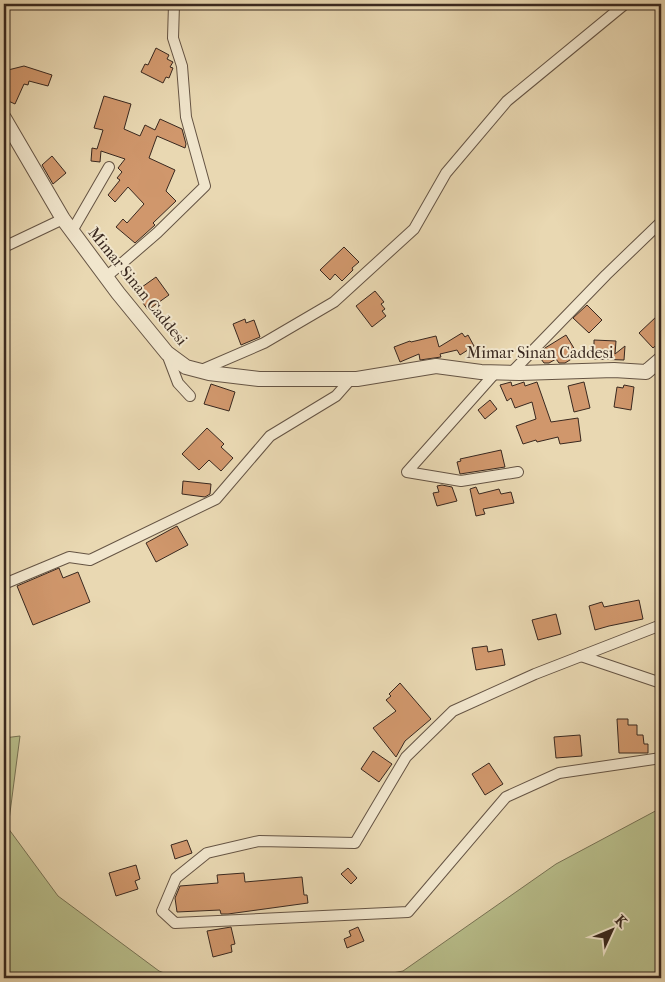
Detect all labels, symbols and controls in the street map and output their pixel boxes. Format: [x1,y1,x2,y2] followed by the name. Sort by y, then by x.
[84,223,192,349] street label: Mimar Sinan Caddesi
[467,343,614,362] street label: Mimar Sinan Caddesi
[588,904,638,954] north arrow
[611,912,631,931] text: K

